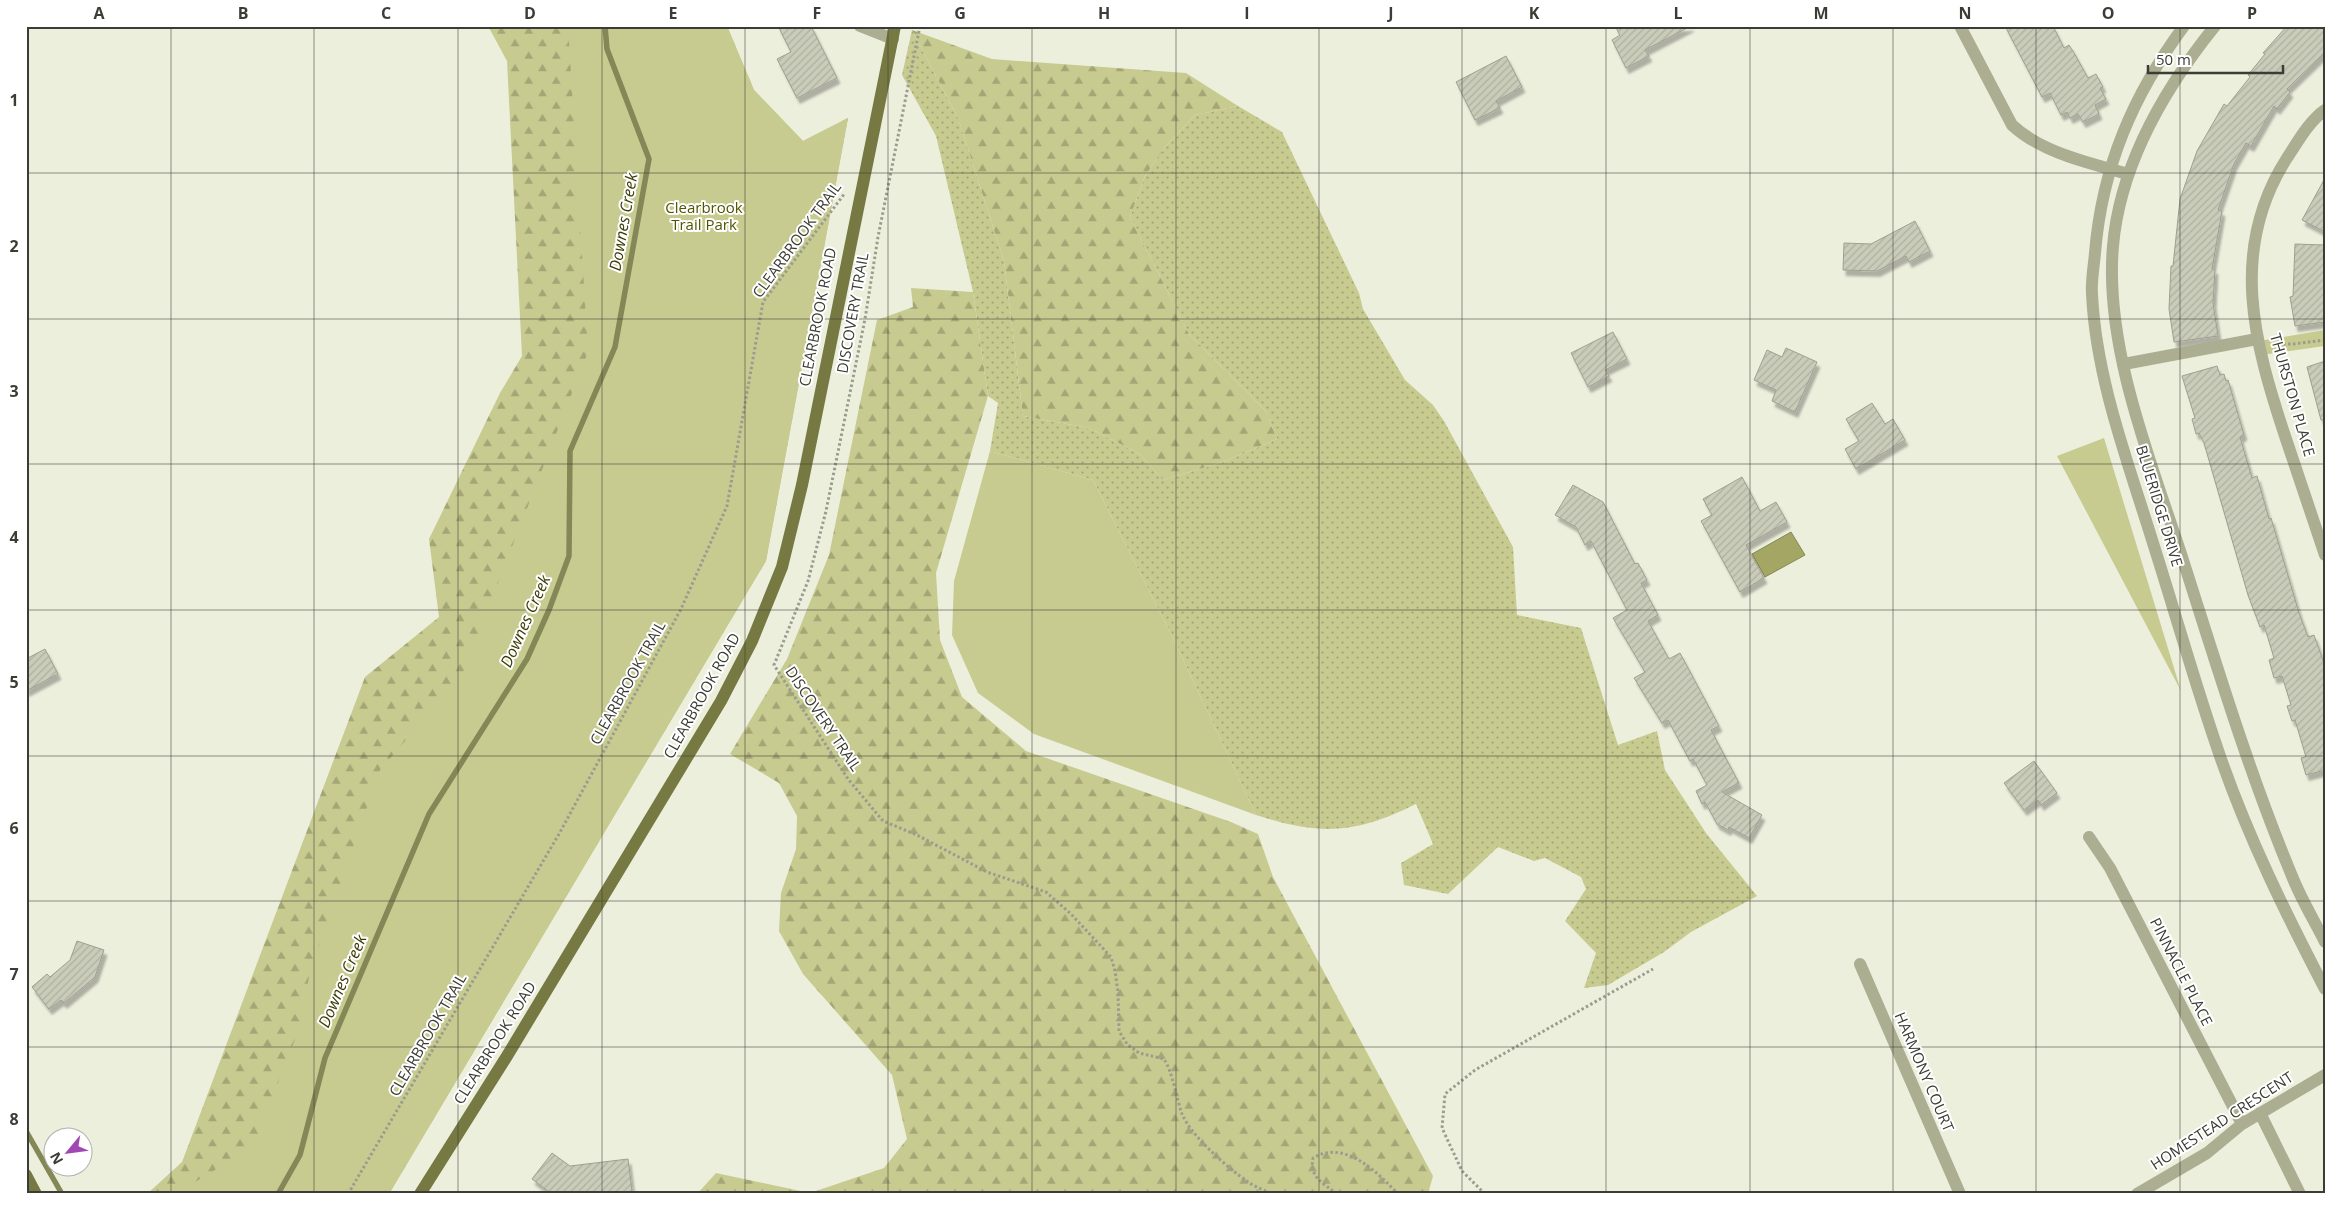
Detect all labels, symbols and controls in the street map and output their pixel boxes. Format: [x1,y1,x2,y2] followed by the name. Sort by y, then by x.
[93,2,105,24] text: A
[238,2,248,24] text: B
[381,2,391,24] text: C
[524,2,536,24] text: D
[669,2,678,24] text: E
[813,2,821,24] text: F
[954,2,966,24] text: G
[1098,2,1110,24] text: H
[1244,2,1250,24] text: I
[1386,2,1394,24] text: J
[1529,2,1540,24] text: K
[1673,2,1683,24] text: L
[1813,2,1829,24] text: M
[1958,2,1972,24] text: N
[2102,2,2114,24] text: O
[2247,2,2257,24] text: P
[2148,42,2284,74] scale bar
[2156,49,2191,69] text: 50 m
[9,89,19,111] text: 1
[604,170,643,273] water label: Downes Creek
[747,177,845,301] street label: CLEARBROOK TRAIL
[665,197,743,234] park label: Clearbrook Trail Park
[9,235,19,257] text: 2
[794,246,840,388] street label: CLEARBROOK ROAD
[832,251,873,375] street label: DISCOVERY TRAIL
[2266,331,2320,459] street label: THURSTON PLACE
[9,380,19,402] text: 3
[2132,443,2188,569] street label: BLUERIDGE DRIVE
[9,526,19,548] text: 4
[495,570,556,671] water label: Downes Creek
[585,617,670,748] street label: CLEARBROOK TRAIL
[658,629,744,762] street label: CLEARBROOK ROAD
[781,662,866,775] street label: DISCOVERY TRAIL
[9,671,19,693] text: 5
[9,817,19,839] text: 6
[2146,914,2218,1029] street label: PINNACLE PLACE
[313,930,372,1031] water label: Downes Creek
[9,963,19,985] text: 7
[384,969,471,1100] street label: CLEARBROOK TRAIL
[448,977,540,1108] street label: CLEARBROOK ROAD
[1891,1009,1959,1135] street label: HARMONY COURT
[2146,1066,2297,1174] street label: HOMESTEAD CRESCENT
[9,1108,19,1130] text: 8
[42,1128,92,1178] north arrow
[45,1149,67,1168] text: N

